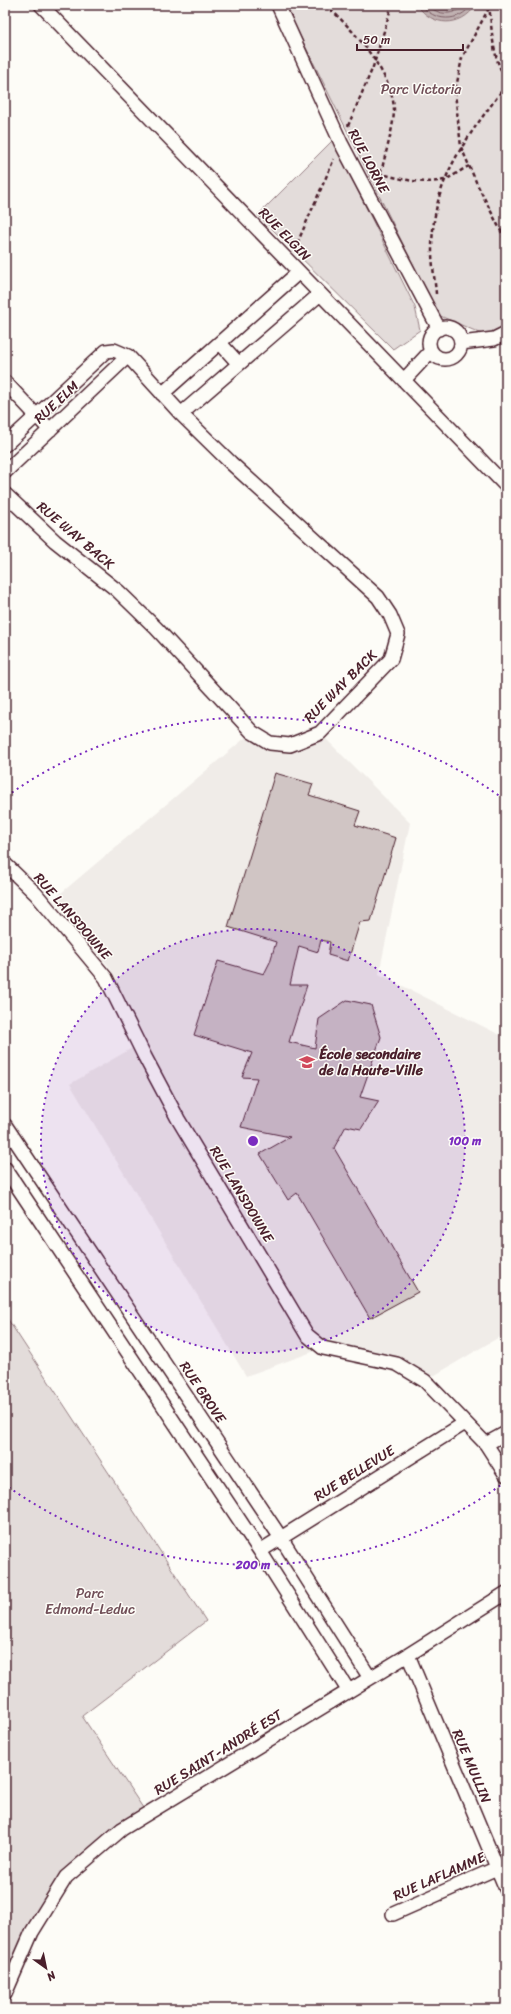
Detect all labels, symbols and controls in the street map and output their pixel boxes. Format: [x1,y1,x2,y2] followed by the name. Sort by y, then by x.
[357,26,463,52] scale bar
[363,29,390,51] text: 50 m
[381,77,462,102] park label: Parc Victoria
[341,124,397,199] street label: RUE LORNE
[252,201,317,267] street label: RUE ELGIN
[28,374,85,430] street label: RUE ELM
[31,495,121,576] street label: RUE WAY BACK
[298,643,383,729] street label: RUE WAY BACK
[27,867,119,967] street label: RUE LANSDOWNE
[319,1042,424,1083] place label: École secondaire de la Haute-Ville
[298,1053,316,1071] school or university icon: École secondaire de la Haute-Ville
[449,1130,482,1152] text: 100 m
[246,1134,260,1148] centre of rings
[203,1141,281,1249] street label: RUE LANSDOWNE
[173,1356,233,1429] street label: RUE GROVE
[309,1438,401,1508] street label: RUE BELLEVUE
[235,1554,271,1576] text: 200 m
[45,1581,135,1622] park label: Parc Edmond-Leduc
[149,1702,288,1802] street label: RUE SAINT-ANDRÉ EST
[445,1725,498,1807] street label: RUE MULLIN
[389,1844,491,1908] street label: RUE LAFLAMME
[26,1948,66,1988] north arrow
[42,1965,60,1986] text: N

